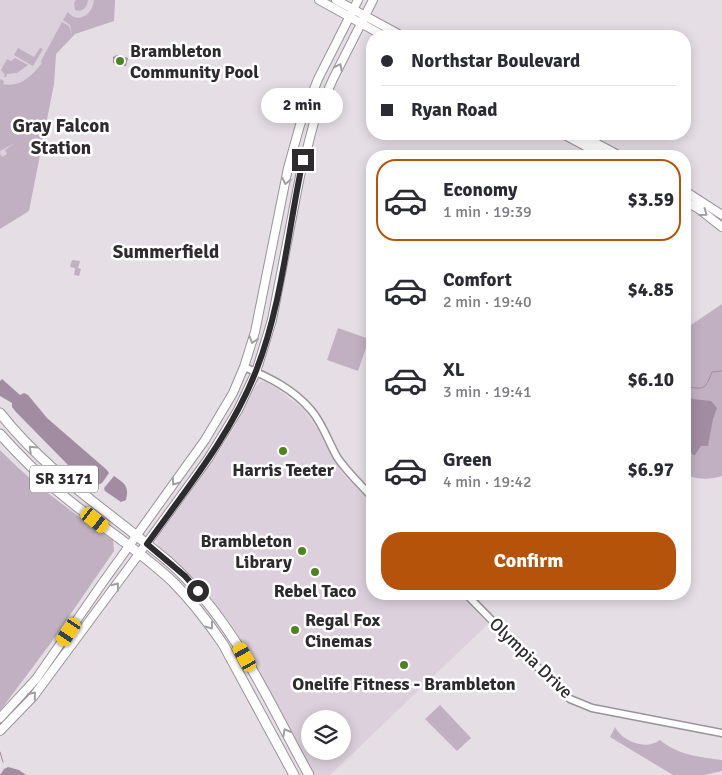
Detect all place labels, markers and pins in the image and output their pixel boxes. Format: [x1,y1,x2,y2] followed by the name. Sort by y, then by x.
[130,40,259,83] place label: Brambleton Community Pool
[114,55,126,67] marker: Brambleton Community Pool
[277,445,289,457] marker: Harris Teeter
[232,459,335,481] place label: Harris Teeter
[200,530,292,573] place label: Brambleton Library
[296,545,308,557] marker: Brambleton Library
[309,566,321,578] marker: Rebel Taco
[274,580,356,602] place label: Rebel Taco
[305,609,380,652] place label: Regal Fox Cinemas
[289,624,301,636] marker: Regal Fox Cinemas
[398,659,410,671] marker: Onelife Fitness - Brambleton
[292,673,516,695] place label: Onelife Fitness - Brambleton

